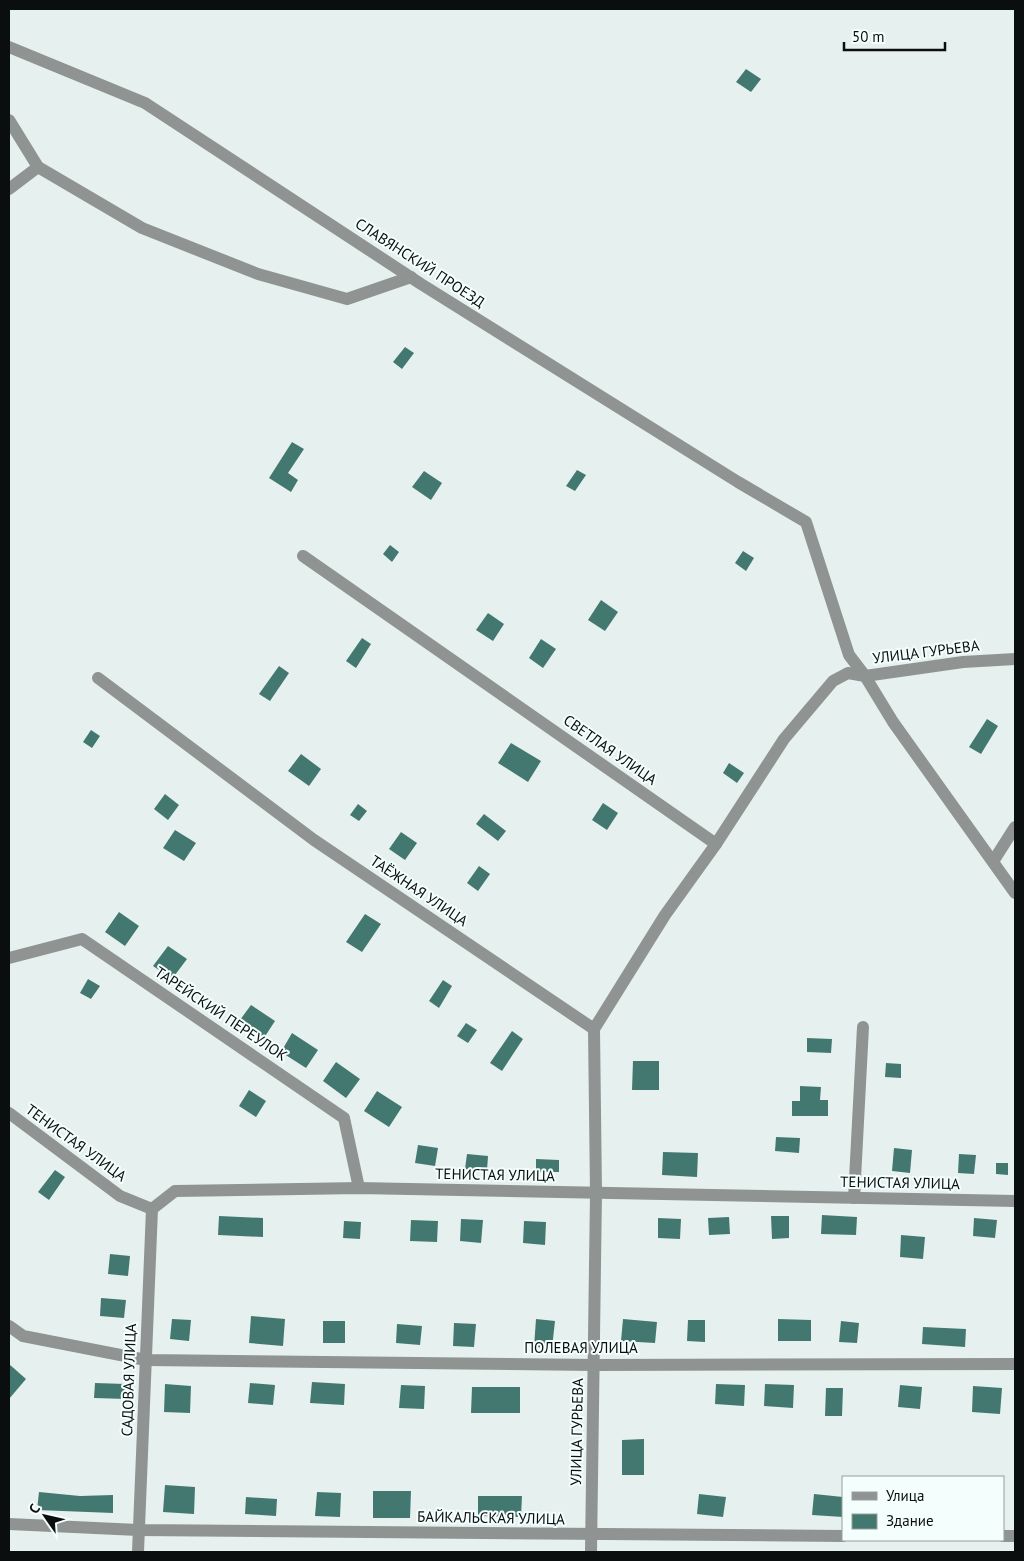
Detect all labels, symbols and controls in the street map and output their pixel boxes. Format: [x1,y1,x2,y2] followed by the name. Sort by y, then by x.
[844,20,945,52] scale bar
[852,27,885,46] text: 50 m
[352,214,489,312] street label: СЛАВЯНСКИЙ ПРОЕЗД
[871,635,981,667] street label: УЛИЦА ГУРЬЕВА
[560,710,661,789] street label: СВЕТЛАЯ УЛИЦА
[367,851,472,930] street label: ТАЁЖНАЯ УЛИЦА
[151,962,291,1065] street label: ТАРЕЙСКИЙ ПЕРЕУЛОК
[22,1100,130,1186] street label: ТЕНИСТАЯ УЛИЦА
[435,1164,555,1185] street label: ТЕНИСТАЯ УЛИЦА
[840,1172,960,1193] street label: ТЕНИСТАЯ УЛИЦА
[117,1323,140,1437] street label: САДОВАЯ УЛИЦА
[524,1338,638,1357] street label: ПОЛЕВАЯ УЛИЦА
[566,1378,587,1486] street label: УЛИЦА ГУРЬЕВА
[842,1476,1004,1541] legend
[886,1486,924,1505] text: Улица
[20,1491,70,1541] north arrow
[25,1500,44,1517] text: С
[417,1507,565,1528] street label: БАЙКАЛЬСКАЯ УЛИЦА
[886,1511,934,1530] text: Здание

